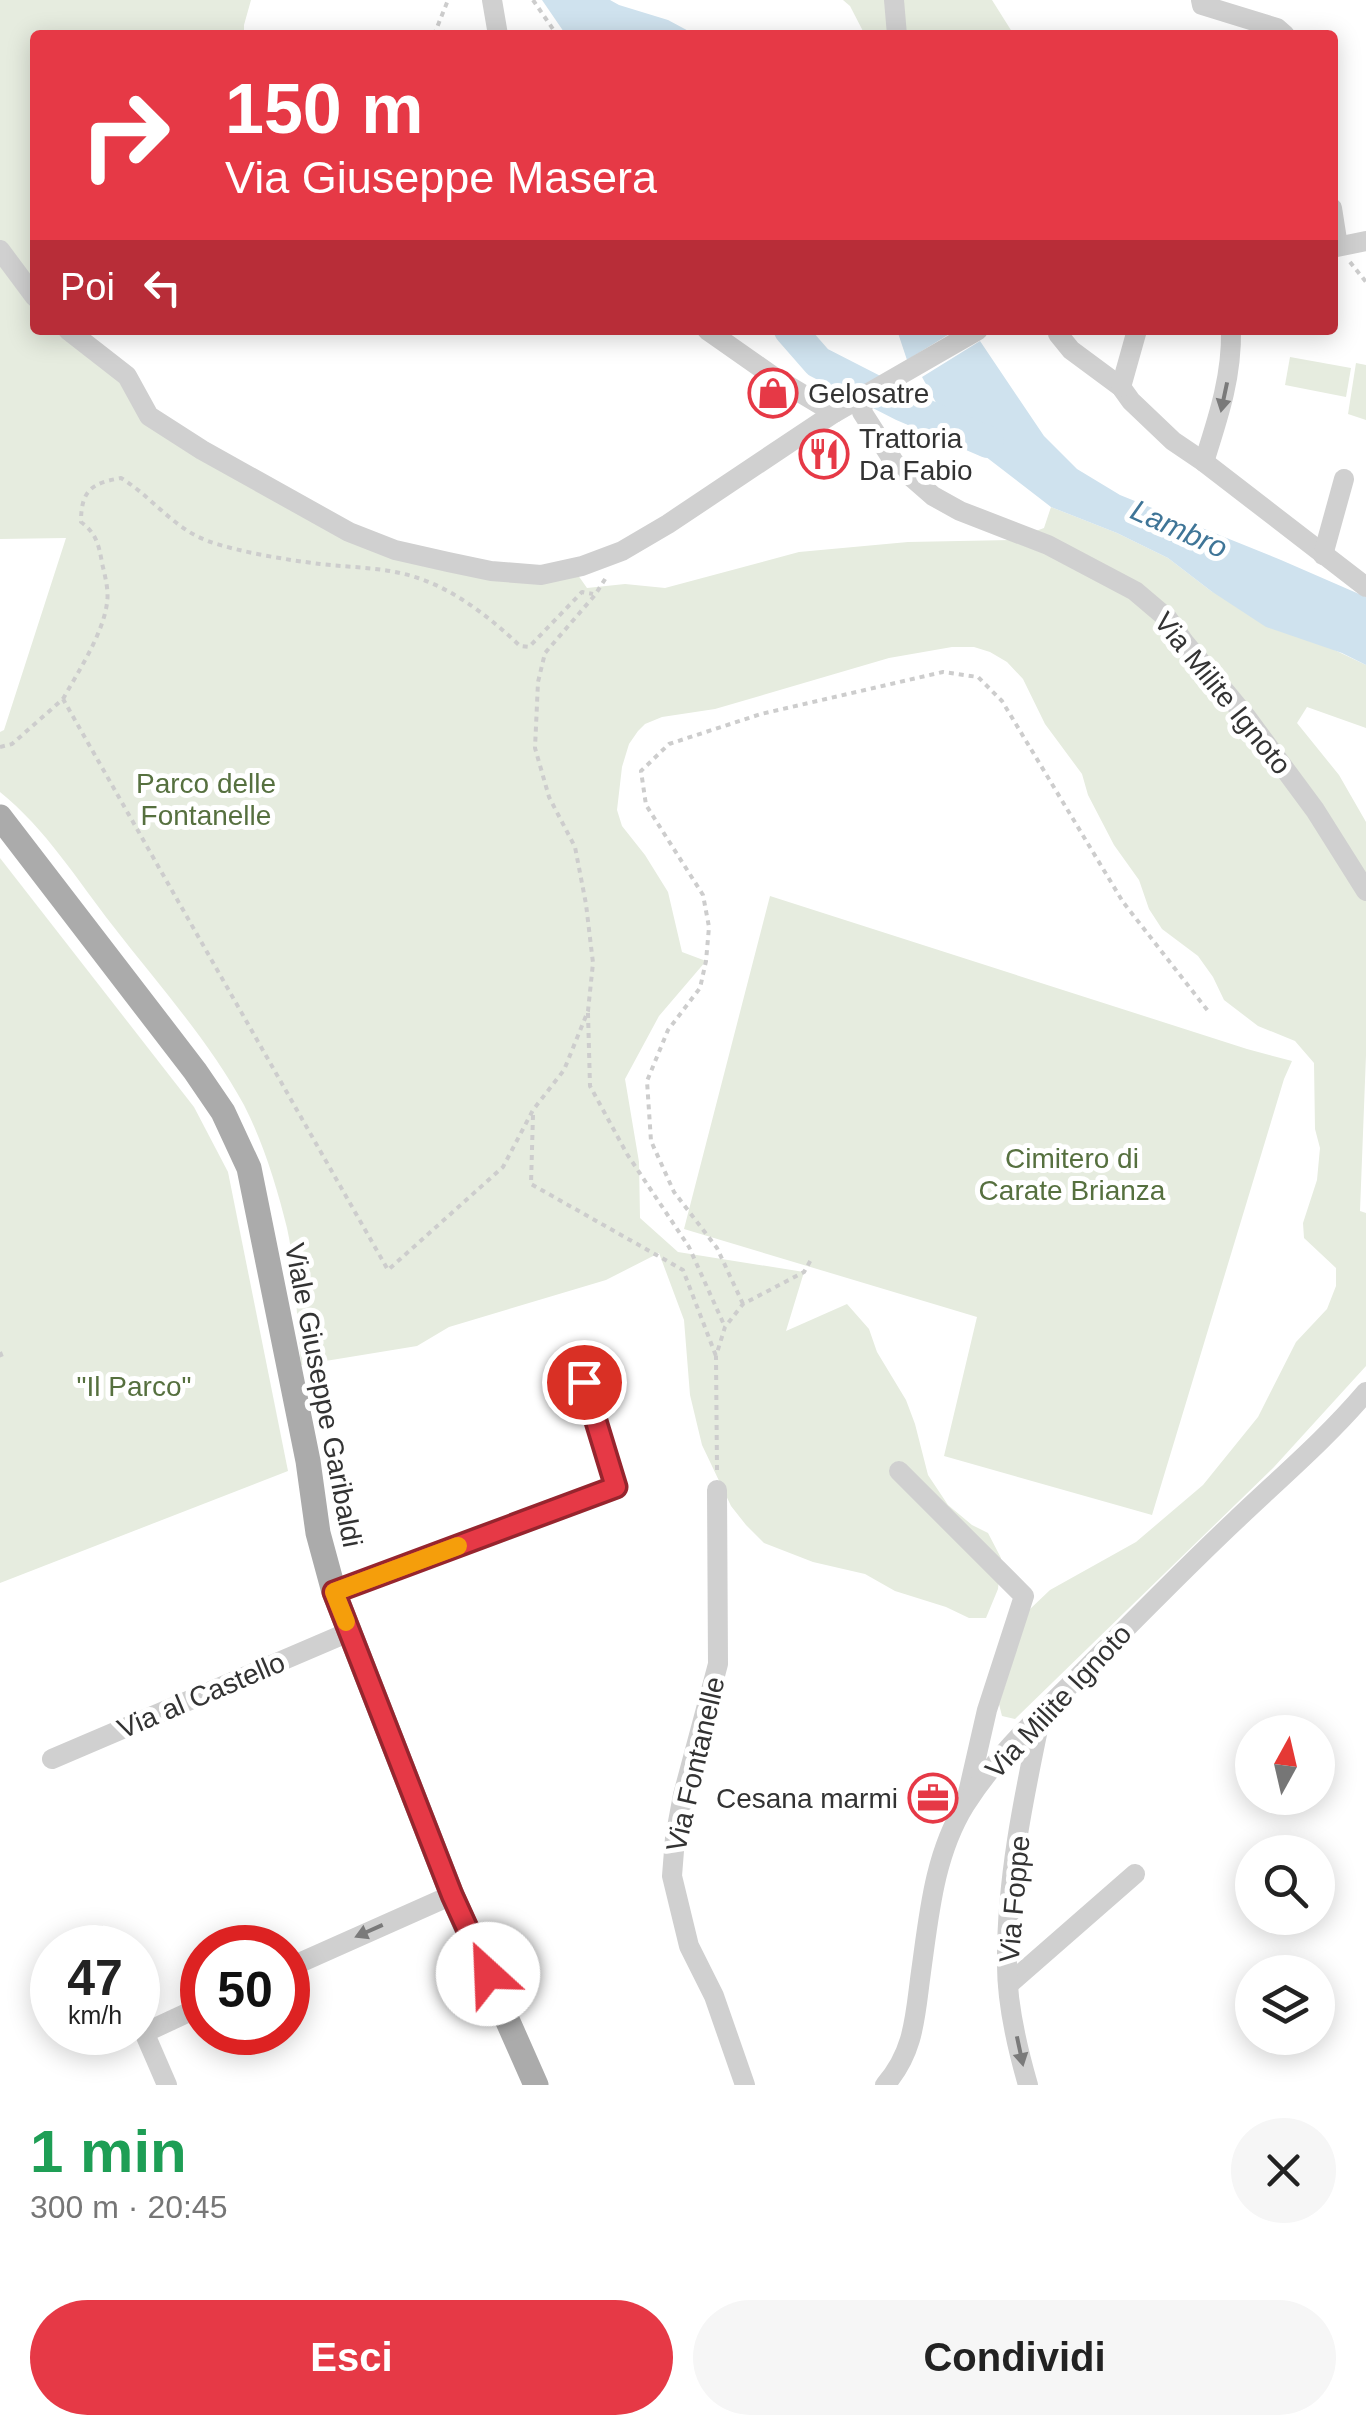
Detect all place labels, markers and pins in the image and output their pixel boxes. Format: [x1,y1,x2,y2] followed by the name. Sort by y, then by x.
[747,367,799,419] shop icon: Gelosatre
[808,378,929,409] place label: Gelosatre
[859,423,973,486] place label: Trattoria Da Fabio
[798,428,850,480] restaurant icon: Trattoria Da Fabio
[542,1340,627,1425] pin
[907,1772,959,1824] office icon: Cesana marmi
[716,1783,898,1814] place label: Cesana marmi

